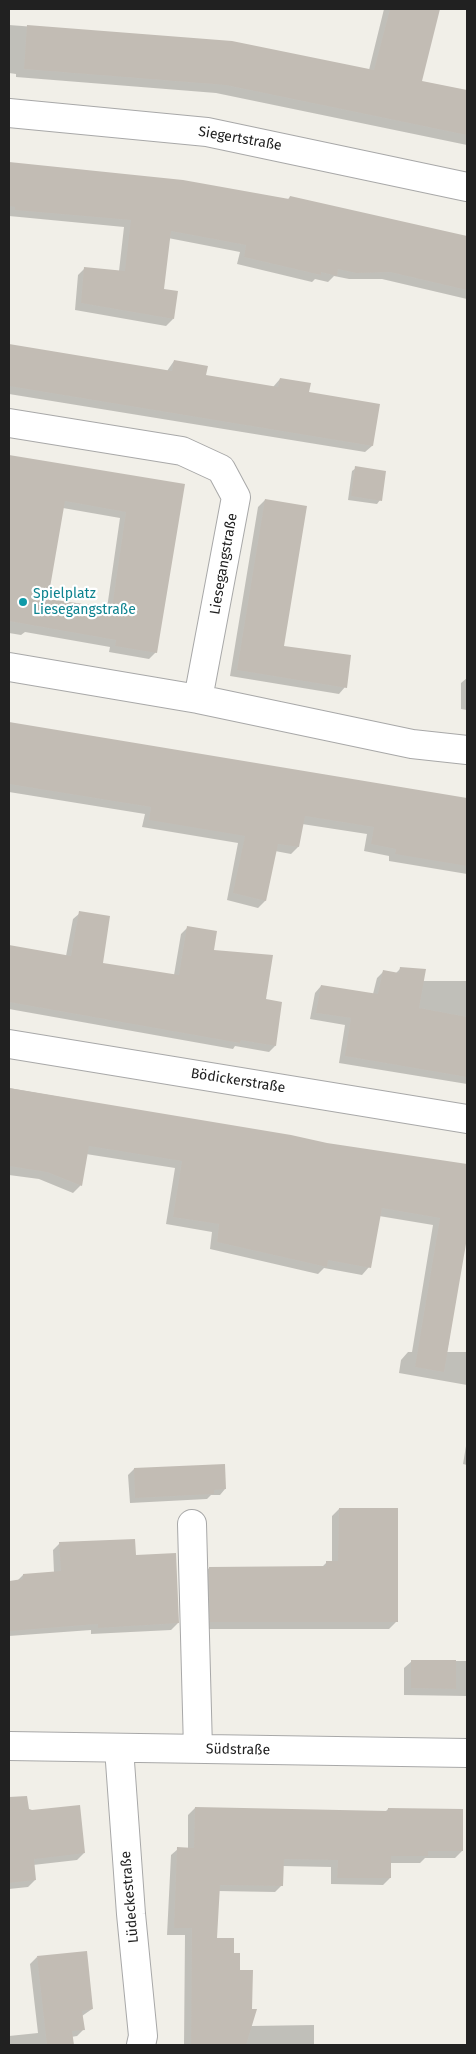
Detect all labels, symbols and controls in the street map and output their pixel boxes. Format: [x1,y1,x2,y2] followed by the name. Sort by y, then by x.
[197,123,283,155] street label: Siegertstraße
[207,512,241,616] street label: Liesegangstraße
[33,586,136,618] place label: Spielplatz Liesegangstraße
[17,596,29,608] marker: Spielplatz Liesegangstraße
[189,1065,287,1097] street label: Bödickerstraße
[206,1741,270,1759] street label: Südstraße
[118,1850,142,1944] street label: Lüdeckestraße

